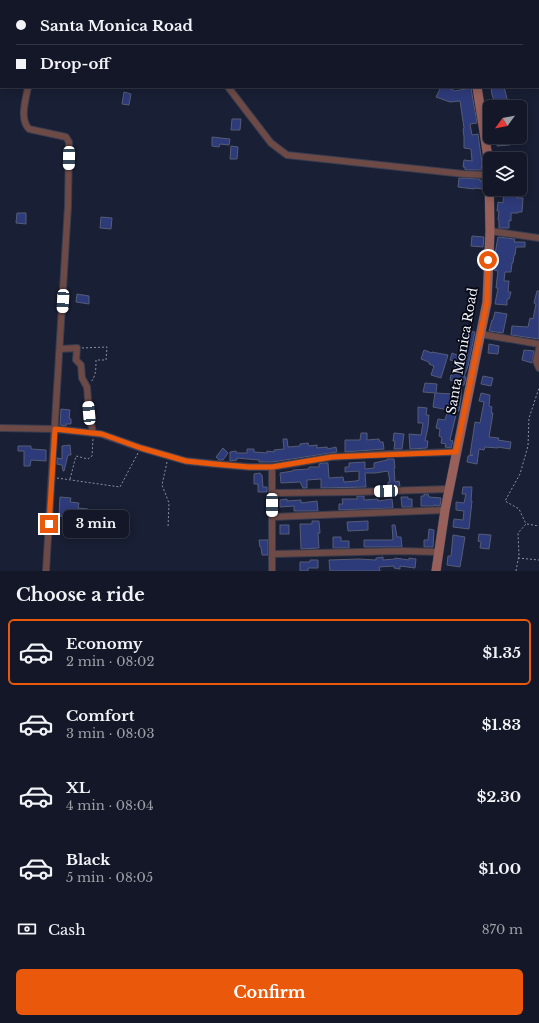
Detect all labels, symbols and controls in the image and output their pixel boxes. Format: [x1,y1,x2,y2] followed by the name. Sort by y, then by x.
[40,16,193,35] text: Santa Monica Road
[40,54,110,73] text: Drop-off
[483,100,527,144] north arrow
[483,100,527,196] map controls
[63,146,75,170] car
[483,152,527,196] button: layers
[479,251,497,269] route start
[442,286,482,416] street label: Santa Monica Road
[56,289,70,313] car
[82,401,96,425] car
[374,485,398,497] car
[266,493,278,517] car
[63,510,129,538] callout: 3 min
[40,515,58,533] route end
[76,515,116,532] text: 3 min
[16,584,145,606] text: Choose a ride
[18,634,54,670] icon: car
[66,634,143,653] text: Economy
[482,643,521,662] text: $1.35
[66,653,154,670] text: 2 min · 08:02
[18,706,54,742] icon: car
[66,706,134,725] text: Comfort
[482,715,521,734] text: $1.83
[66,725,154,742] text: 3 min · 08:03
[18,778,54,814] icon: car
[66,778,90,797] text: XL
[477,787,521,806] text: $2.30
[66,797,154,814] text: 4 min · 08:04
[18,850,54,886] icon: car
[66,850,110,869] text: Black
[479,859,521,878] text: $1.00
[66,869,153,886] text: 5 min · 08:05
[16,918,38,940] icon: cash
[48,920,85,939] text: Cash
[482,921,523,938] text: 870 m
[16,969,523,1015] button: Confirm

